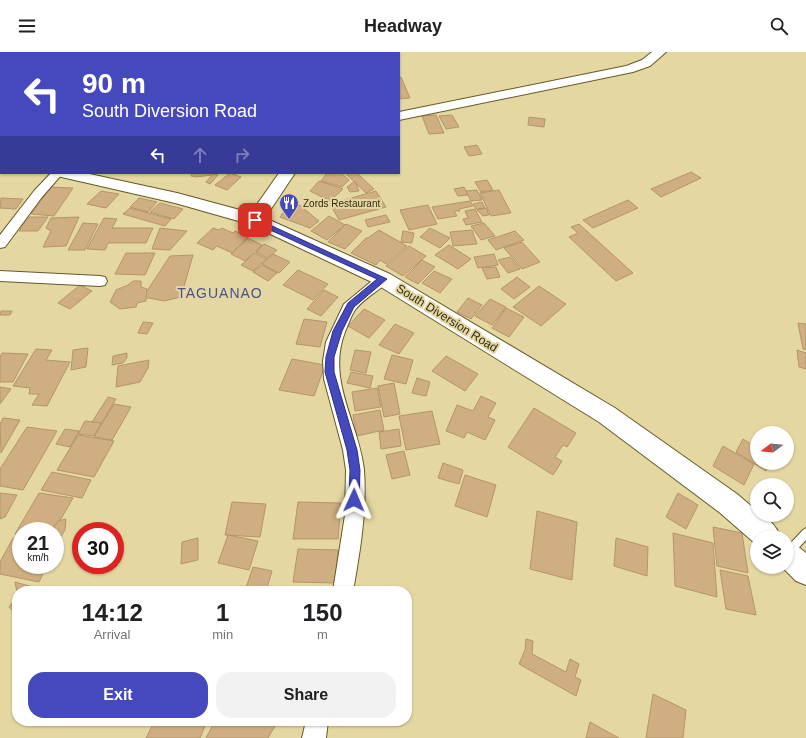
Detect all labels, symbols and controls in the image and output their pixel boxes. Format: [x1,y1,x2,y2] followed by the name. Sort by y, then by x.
[16,15,38,37] icon: menu
[768,15,790,37] icon: search
[364,16,442,36] text: Headway
[16,68,68,120] icon: left
[82,68,146,99] text: 90 m
[82,101,257,121] text: South Diversion Road
[147,144,169,166] icon: left
[189,144,211,166] icon: ahead
[231,144,253,166] icon: right
[278,192,300,220] restaurant icon: Zords Restaurant
[303,198,380,209] place label: Zords Restaurant
[238,203,272,237] pin
[244,209,266,231] icon: arrive
[394,281,500,355] street label: South Diversion Road
[177,285,263,301] district label: TAGUANAO
[750,426,794,470] north arrow
[750,426,794,574] map controls
[750,478,794,522] button: search
[333,479,375,521] position arrow
[72,522,124,574] speed limit sign: 30
[750,530,794,574] button: layers
[27,532,49,554] text: 21
[27,552,49,563] text: km/h
[81,599,143,626] text: 14:12
[216,599,229,626] text: 1
[303,599,343,626] text: 150
[94,627,131,642] text: Arrival
[212,627,233,642] text: min
[317,627,328,642] text: m
[28,672,208,718] button: Exit
[216,672,396,718] button: Share

